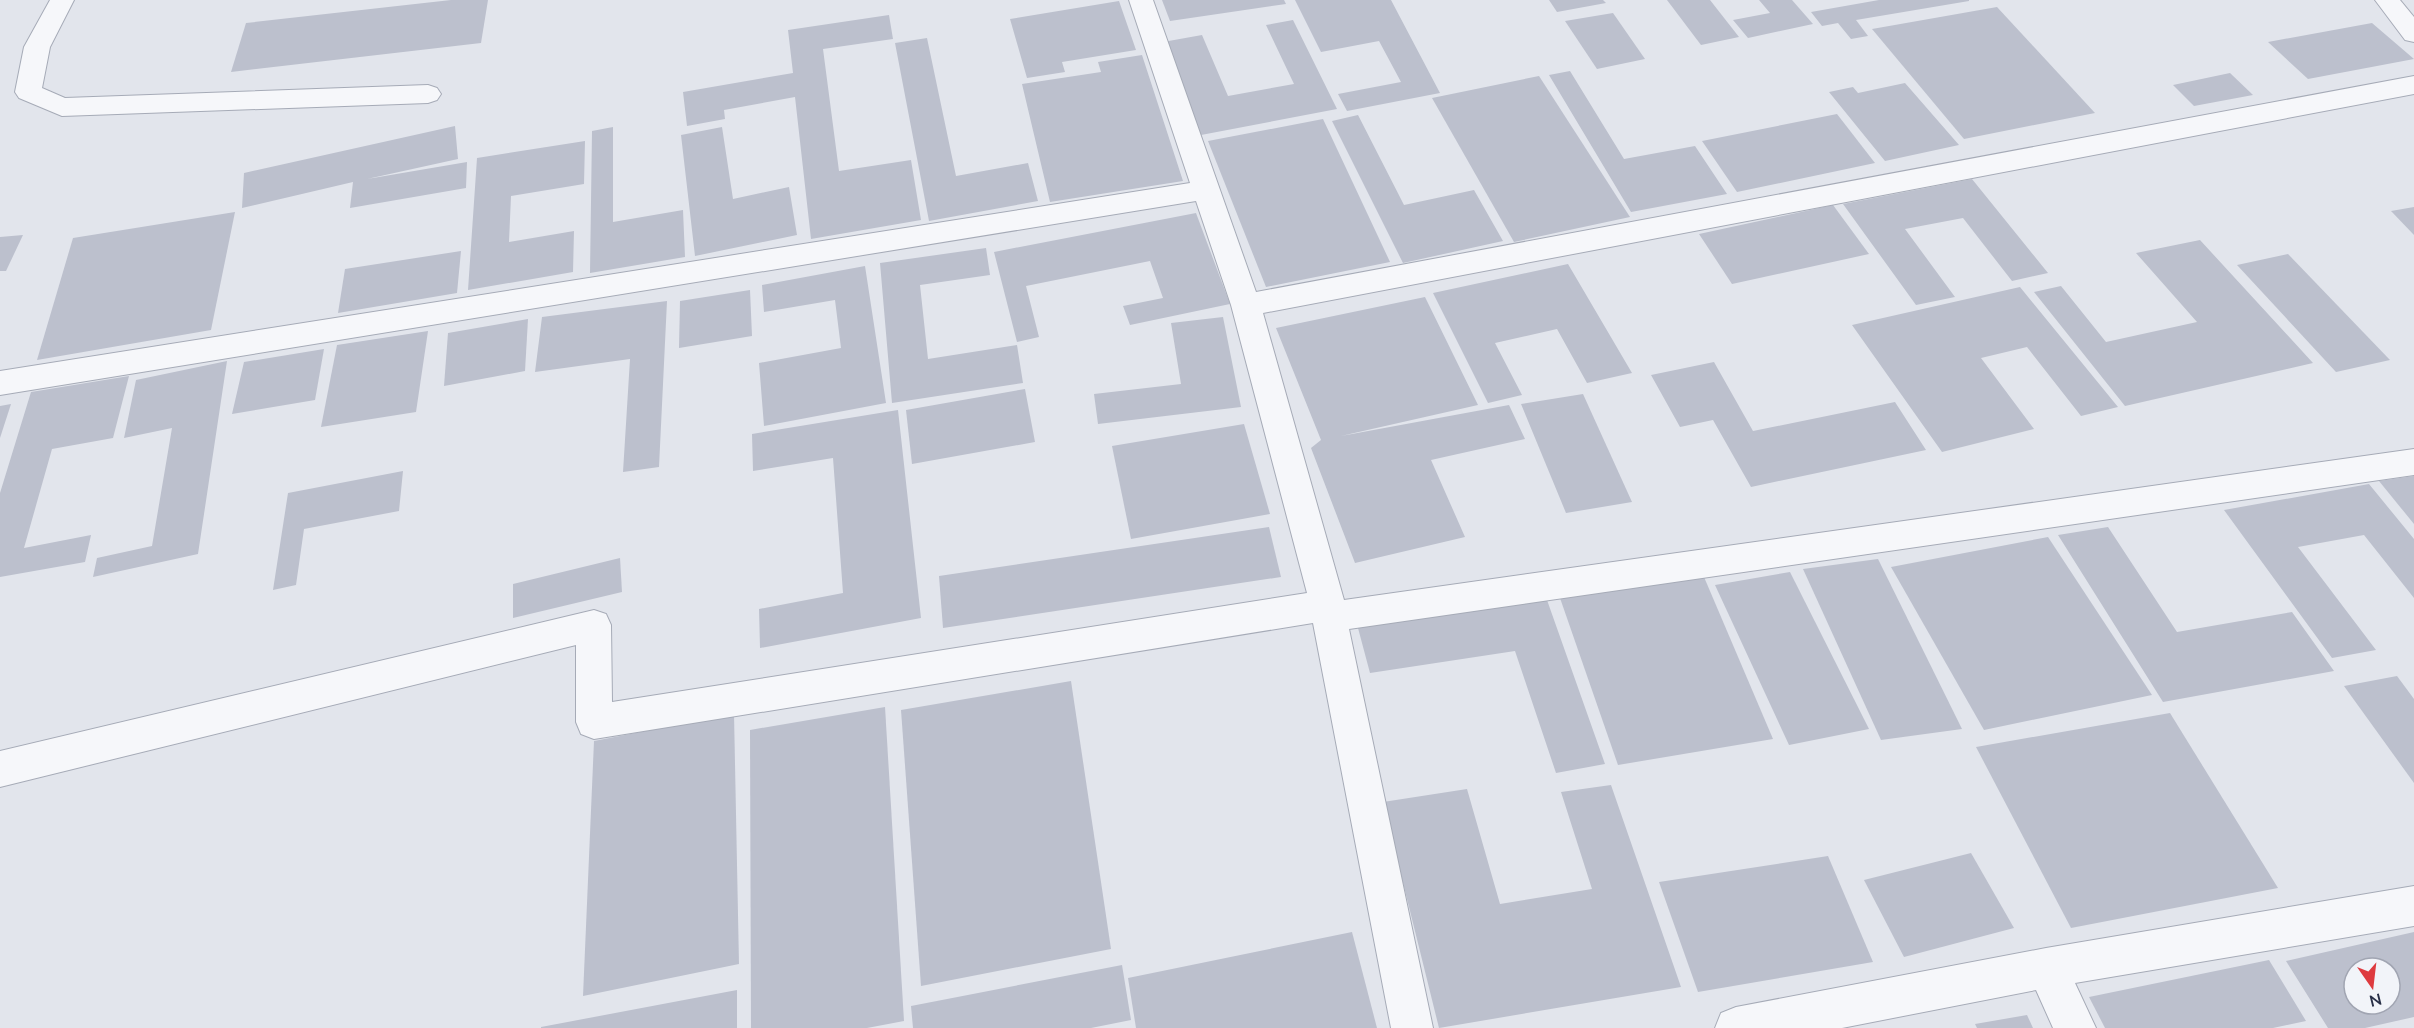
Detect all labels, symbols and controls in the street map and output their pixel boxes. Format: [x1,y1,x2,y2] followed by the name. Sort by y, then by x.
[2342,956,2402,1016] north arrow
[2367,987,2384,1012] text: N

